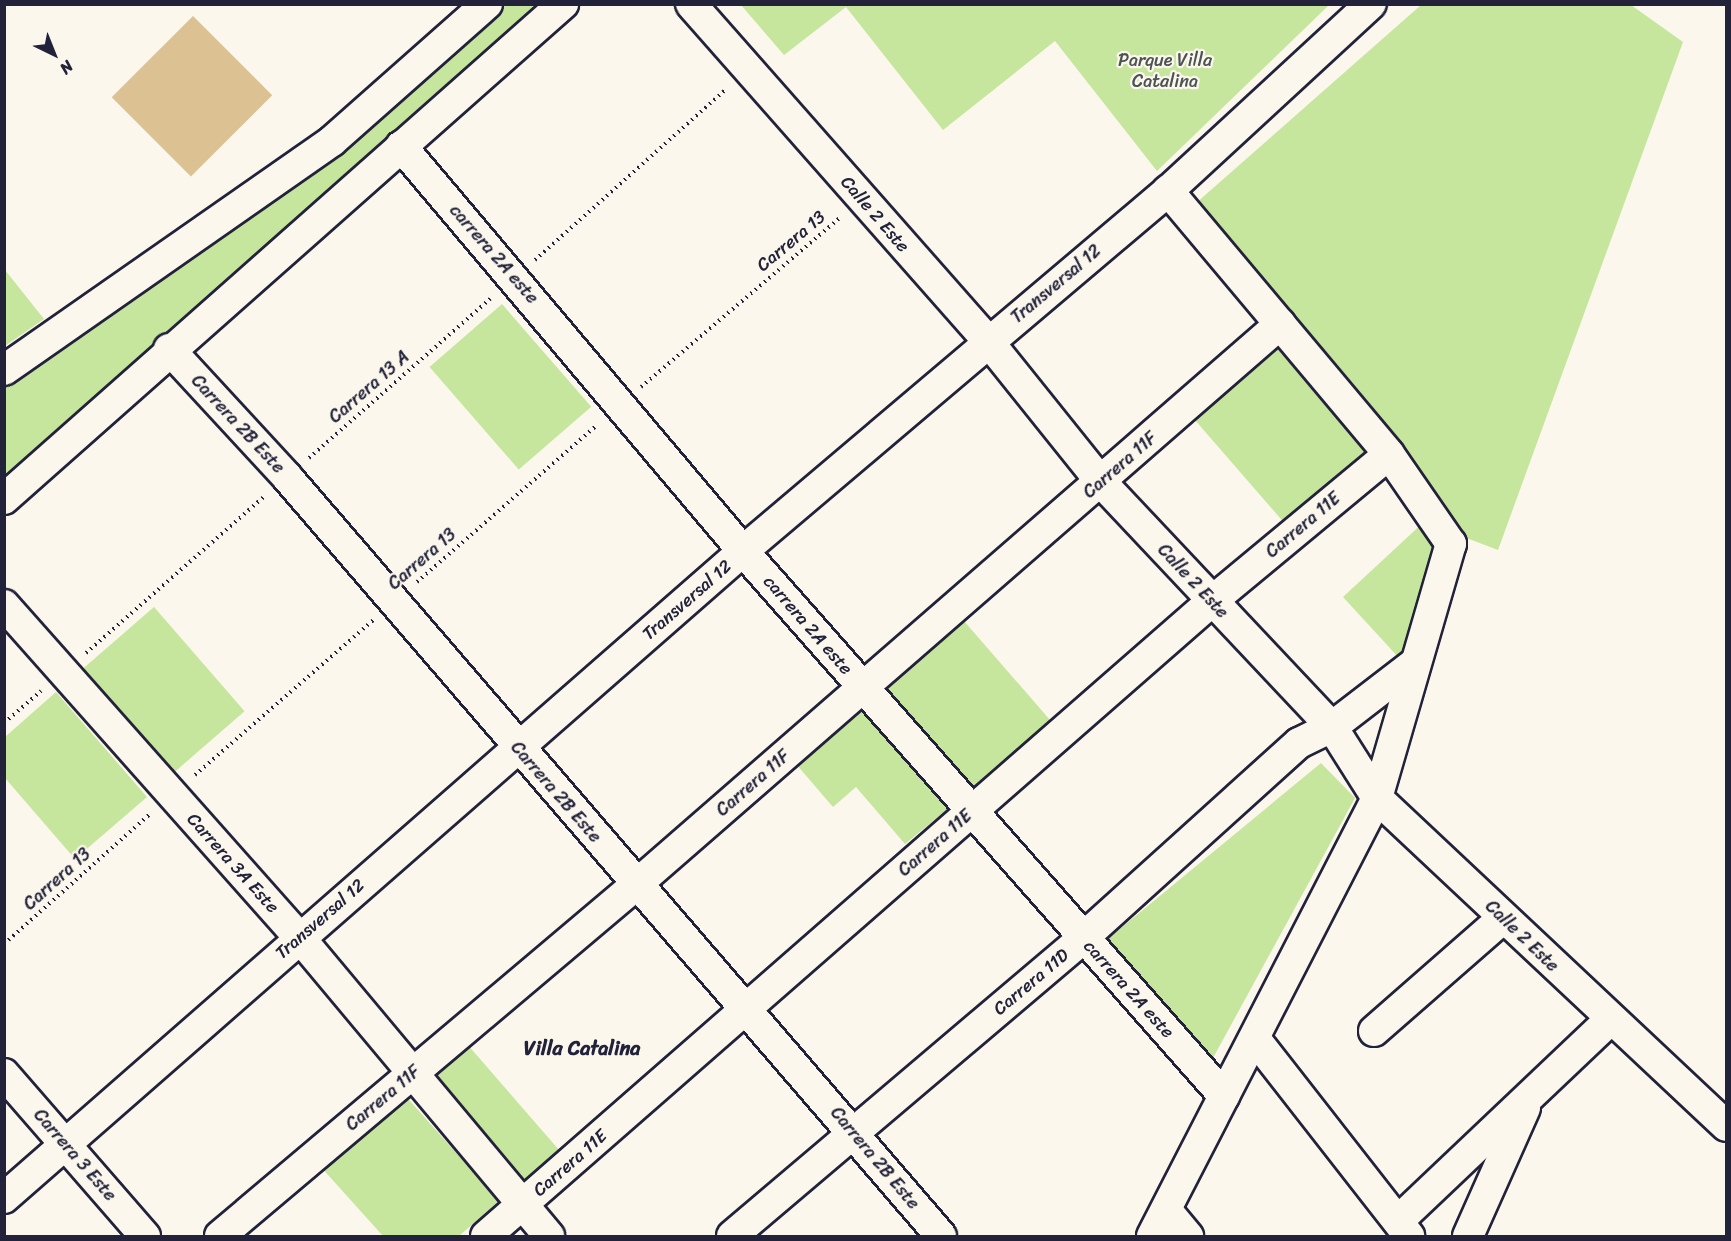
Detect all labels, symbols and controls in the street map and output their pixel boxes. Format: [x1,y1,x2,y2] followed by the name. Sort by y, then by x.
[24,24,84,84] north arrow
[1118,50,1212,92] park label: Parque Villa Catalina
[53,53,81,82] text: N
[836,171,914,257] street label: Calle 2 Este
[445,200,543,308] street label: carrera 2A este
[752,206,830,276] street label: Carrera 13
[1006,240,1106,328] street label: Transversal 12
[324,346,414,428] street label: Carrera 13 A
[187,370,289,478] street label: Carrera 2B Este
[1079,427,1161,503] street label: Carrera 11F
[1261,488,1345,562] street label: Carrera 11E
[384,524,460,594] street label: Carrera 13
[1153,539,1233,623] street label: Calle 2 Este
[638,555,736,645] street label: Transversal 12
[759,571,857,679] street label: carrera 2A este
[506,737,606,847] street label: Carrera 2B Este
[712,745,794,821] street label: Carrera 11F
[894,805,976,881] street label: Carrera 11E
[182,809,284,917] street label: Carrera 3A Este
[19,843,95,915] street label: Carrera 13
[271,874,369,964] street label: Transversal 12
[1480,895,1564,977] street label: Calle 2 Este
[1079,935,1179,1043] street label: carrera 2A este
[989,944,1073,1020] street label: Carrera 11D
[523,1036,641,1060] district label: Villa Catalina
[341,1061,425,1135] street label: Carrera 11F
[826,1102,924,1214] street label: Carrera 2B Este
[29,1104,121,1206] street label: Carrera 3 Este
[529,1125,611,1201] street label: Carrera 11E

